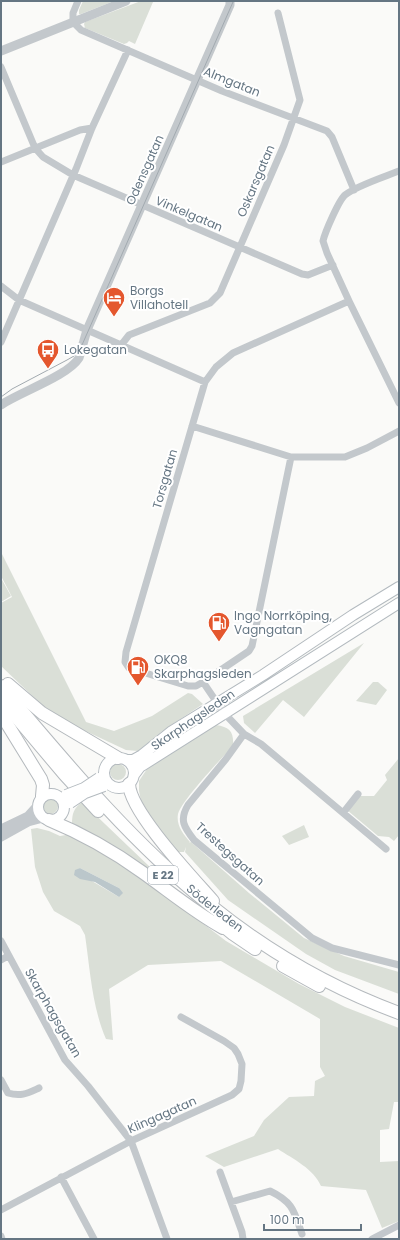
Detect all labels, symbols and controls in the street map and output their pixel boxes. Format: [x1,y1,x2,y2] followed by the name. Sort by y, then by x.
[201,62,263,101] street label: Almgatan
[121,132,168,208] street label: Odensgatan
[233,142,278,220] street label: Oskarsgatan
[153,192,226,235] street label: Vinkelgatan
[130,282,188,313] place label: Borgs Villahotell
[101,285,127,318] hotel icon: Borgs Villahotell
[35,337,61,370] bus stop icon: Lokegatan
[64,341,127,358] place label: Lokegatan
[148,447,181,511] street label: Torsgatan
[234,607,332,638] place label: Ingo Norrköping, Vagngatan
[206,610,232,643] fuel station icon: Ingo Norrköping, Vagngatan
[154,651,252,682] place label: OKQ8 Skarphagsleden
[125,654,151,687] fuel station icon: OKQ8 Skarphagsleden
[147,685,238,754] street label: Skarphagsleden
[192,818,268,889] street label: Trestegsgatan
[148,866,178,884] road number: E 22
[183,880,247,936] street label: Söderleden
[21,965,86,1061] street label: Skarphagsgatan
[125,1092,199,1137] street label: Klingagatan
[264,1206,361,1232] scale bar
[270,1211,304,1228] text: 100 m

